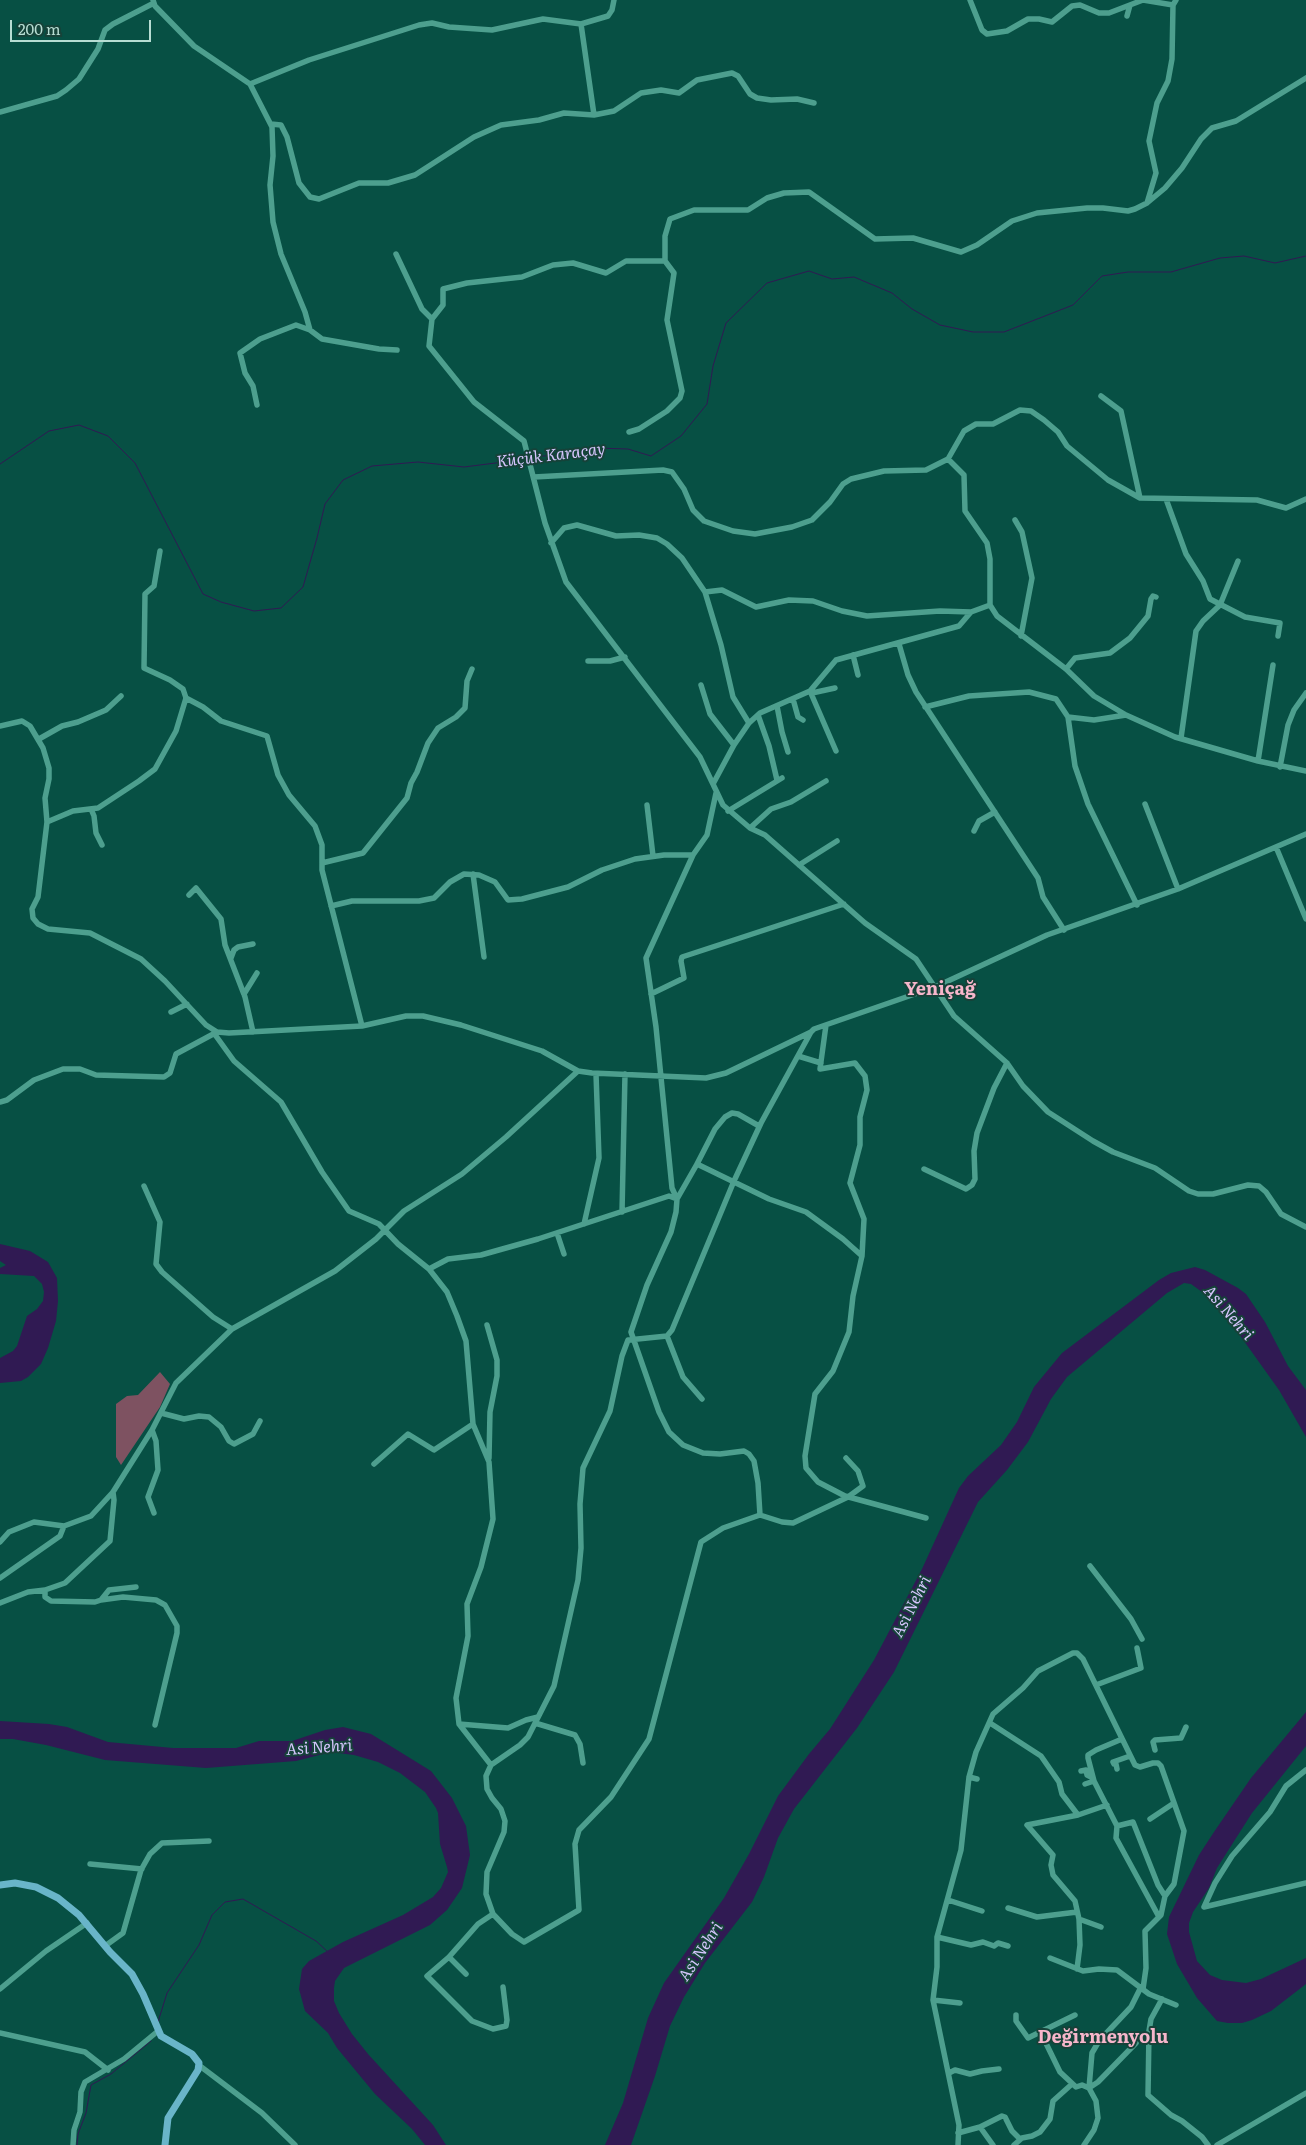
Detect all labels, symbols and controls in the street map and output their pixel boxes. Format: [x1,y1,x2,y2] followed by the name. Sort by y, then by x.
[12,10,154,42] scale bar
[18,17,61,40] text: 200 m
[495,440,607,472] water label: Küçük Karaçay
[904,979,976,1001] district label: Yeniçağ
[1199,1282,1257,1344] water label: Asi Nehri
[888,1573,936,1641] water label: Asi Nehri
[285,1736,353,1760] water label: Asi Nehri
[675,1919,727,1985] water label: Asi Nehri
[1038,2027,1168,2049] district label: Değirmenyolu

